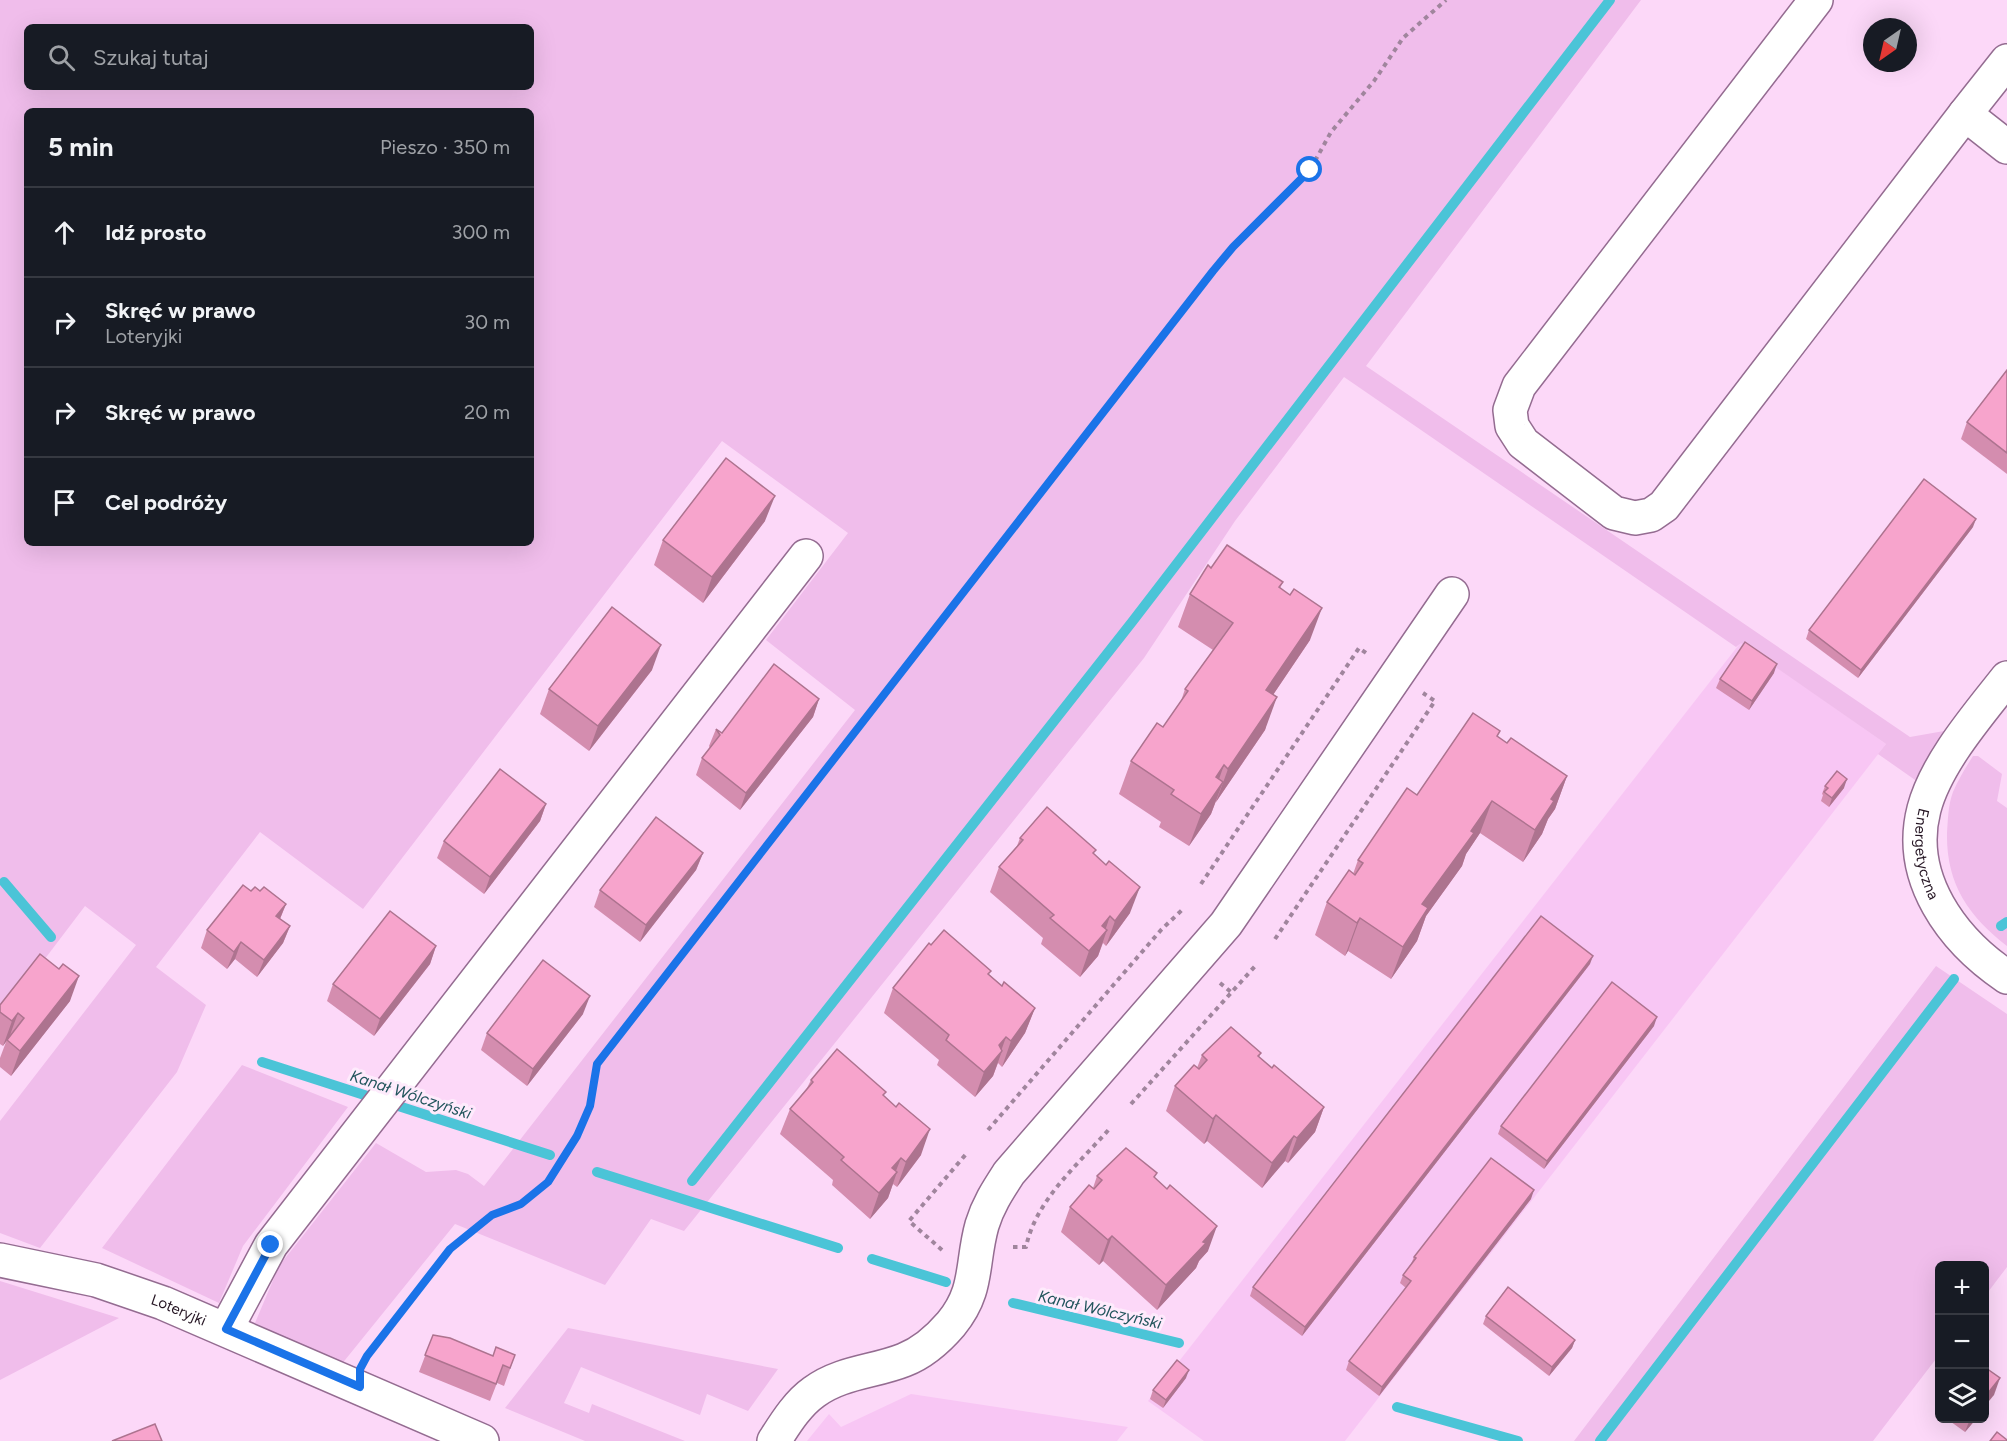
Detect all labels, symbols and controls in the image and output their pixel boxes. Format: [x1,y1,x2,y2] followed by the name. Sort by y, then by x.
[1863,18,1917,72] north arrow
[24,24,534,90] search box
[45,41,78,74] icon: search
[93,44,209,71] text: Szukaj tutaj
[48,131,114,163] text: 5 min
[380,135,510,159] text: Pieszo · 350 m
[1296,156,1322,182] route start
[48,216,81,249] icon: ahead
[105,219,206,246] text: Idź prosto
[452,220,510,244] text: 300 m
[105,297,255,324] text: Skręć w prawo
[48,306,81,339] icon: right
[464,310,510,334] text: 30 m
[105,324,182,348] text: Loteryjki
[48,396,81,429] icon: right
[105,399,255,426] text: Skręć w prawo
[464,400,510,424] text: 20 m
[48,486,81,519] icon: arrive
[105,489,227,516] text: Cel podróży
[1911,807,1943,902] street label: Energetyczna
[348,1066,474,1123] water label: Kanał Wólczyński
[257,1231,283,1257] route end
[1935,1261,1989,1423] map controls
[1935,1261,1989,1315] button: +
[1036,1286,1164,1333] water label: Kanał Wólczyński
[149,1291,209,1330] street label: Loteryjki
[1935,1315,1989,1369] button: −
[1935,1369,1989,1423] button: layers

